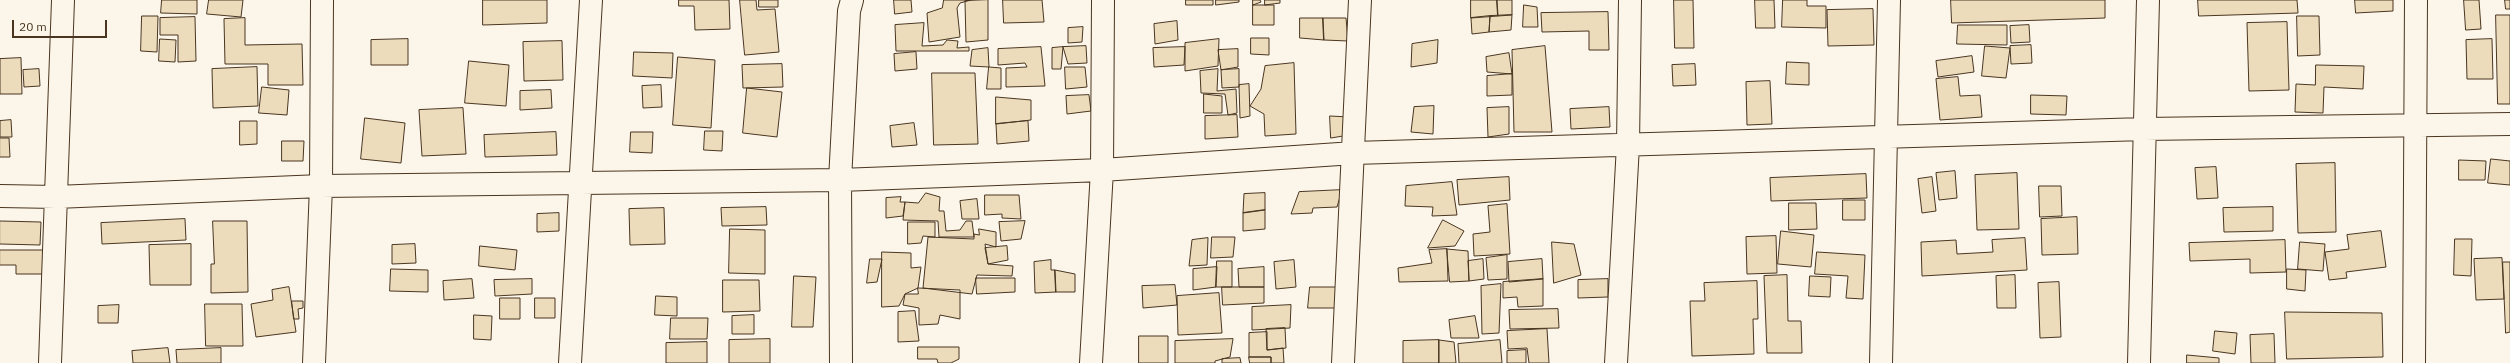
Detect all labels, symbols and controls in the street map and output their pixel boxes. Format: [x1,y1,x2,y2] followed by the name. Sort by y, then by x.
[14,12,109,38] scale bar
[19,19,47,34] text: 20 m

